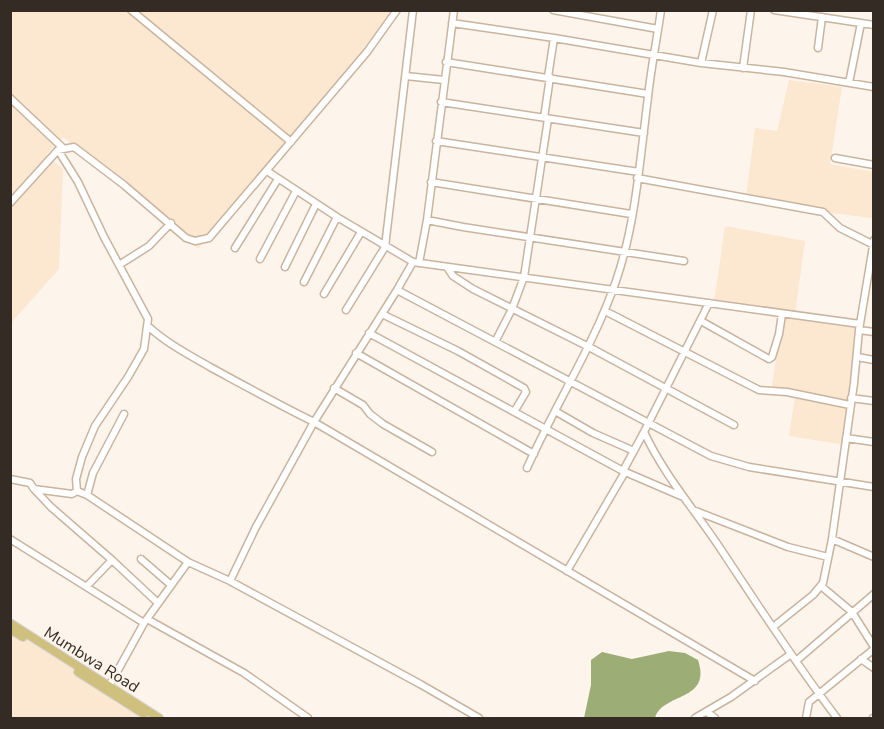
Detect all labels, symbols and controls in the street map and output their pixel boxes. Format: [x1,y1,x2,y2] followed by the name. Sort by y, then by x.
[40,622,143,698] street label: Mumbwa Road

